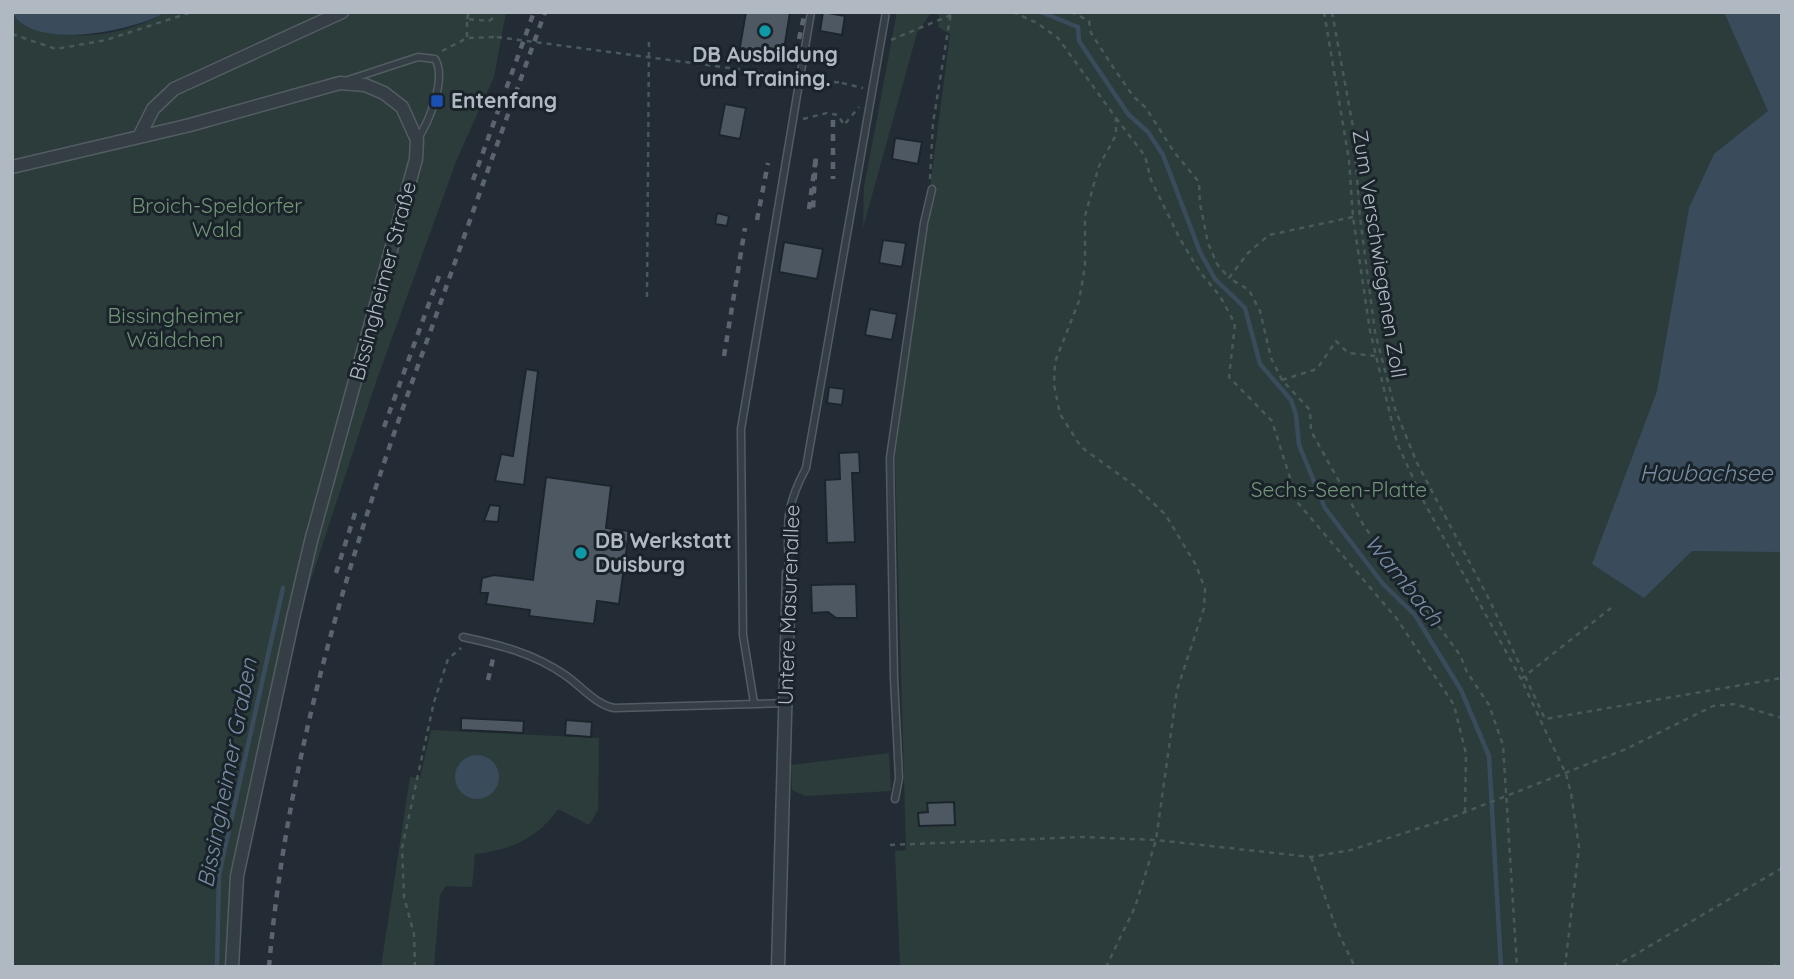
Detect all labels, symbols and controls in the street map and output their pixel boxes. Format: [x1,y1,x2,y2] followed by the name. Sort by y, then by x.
[757,23,773,39] marker: DB Ausbildung und Training.
[692,41,838,91] place label: DB Ausbildung und Training.
[451,87,557,113] place label: Entenfang
[429,93,445,109] marker: Entenfang
[1348,128,1412,380] street label: Zum Verschwiegenen Zoll
[343,178,421,383] street label: Bissingheimer Straße
[132,192,302,242] park label: Broich-Speldorfer Wald
[108,302,243,352] park label: Bissingheimer Wäldchen
[1640,458,1773,487] water label: Haubachsee
[1251,476,1427,502] park label: Sechs-Seen-Platte
[772,504,804,706] street label: Untere Masurenallee
[595,527,732,577] place label: DB Werkstatt Duisburg
[1359,528,1451,632] water label: Wambach
[573,545,589,561] marker: DB Werkstatt Duisburg
[190,655,263,890] water label: Bissingheimer Graben

